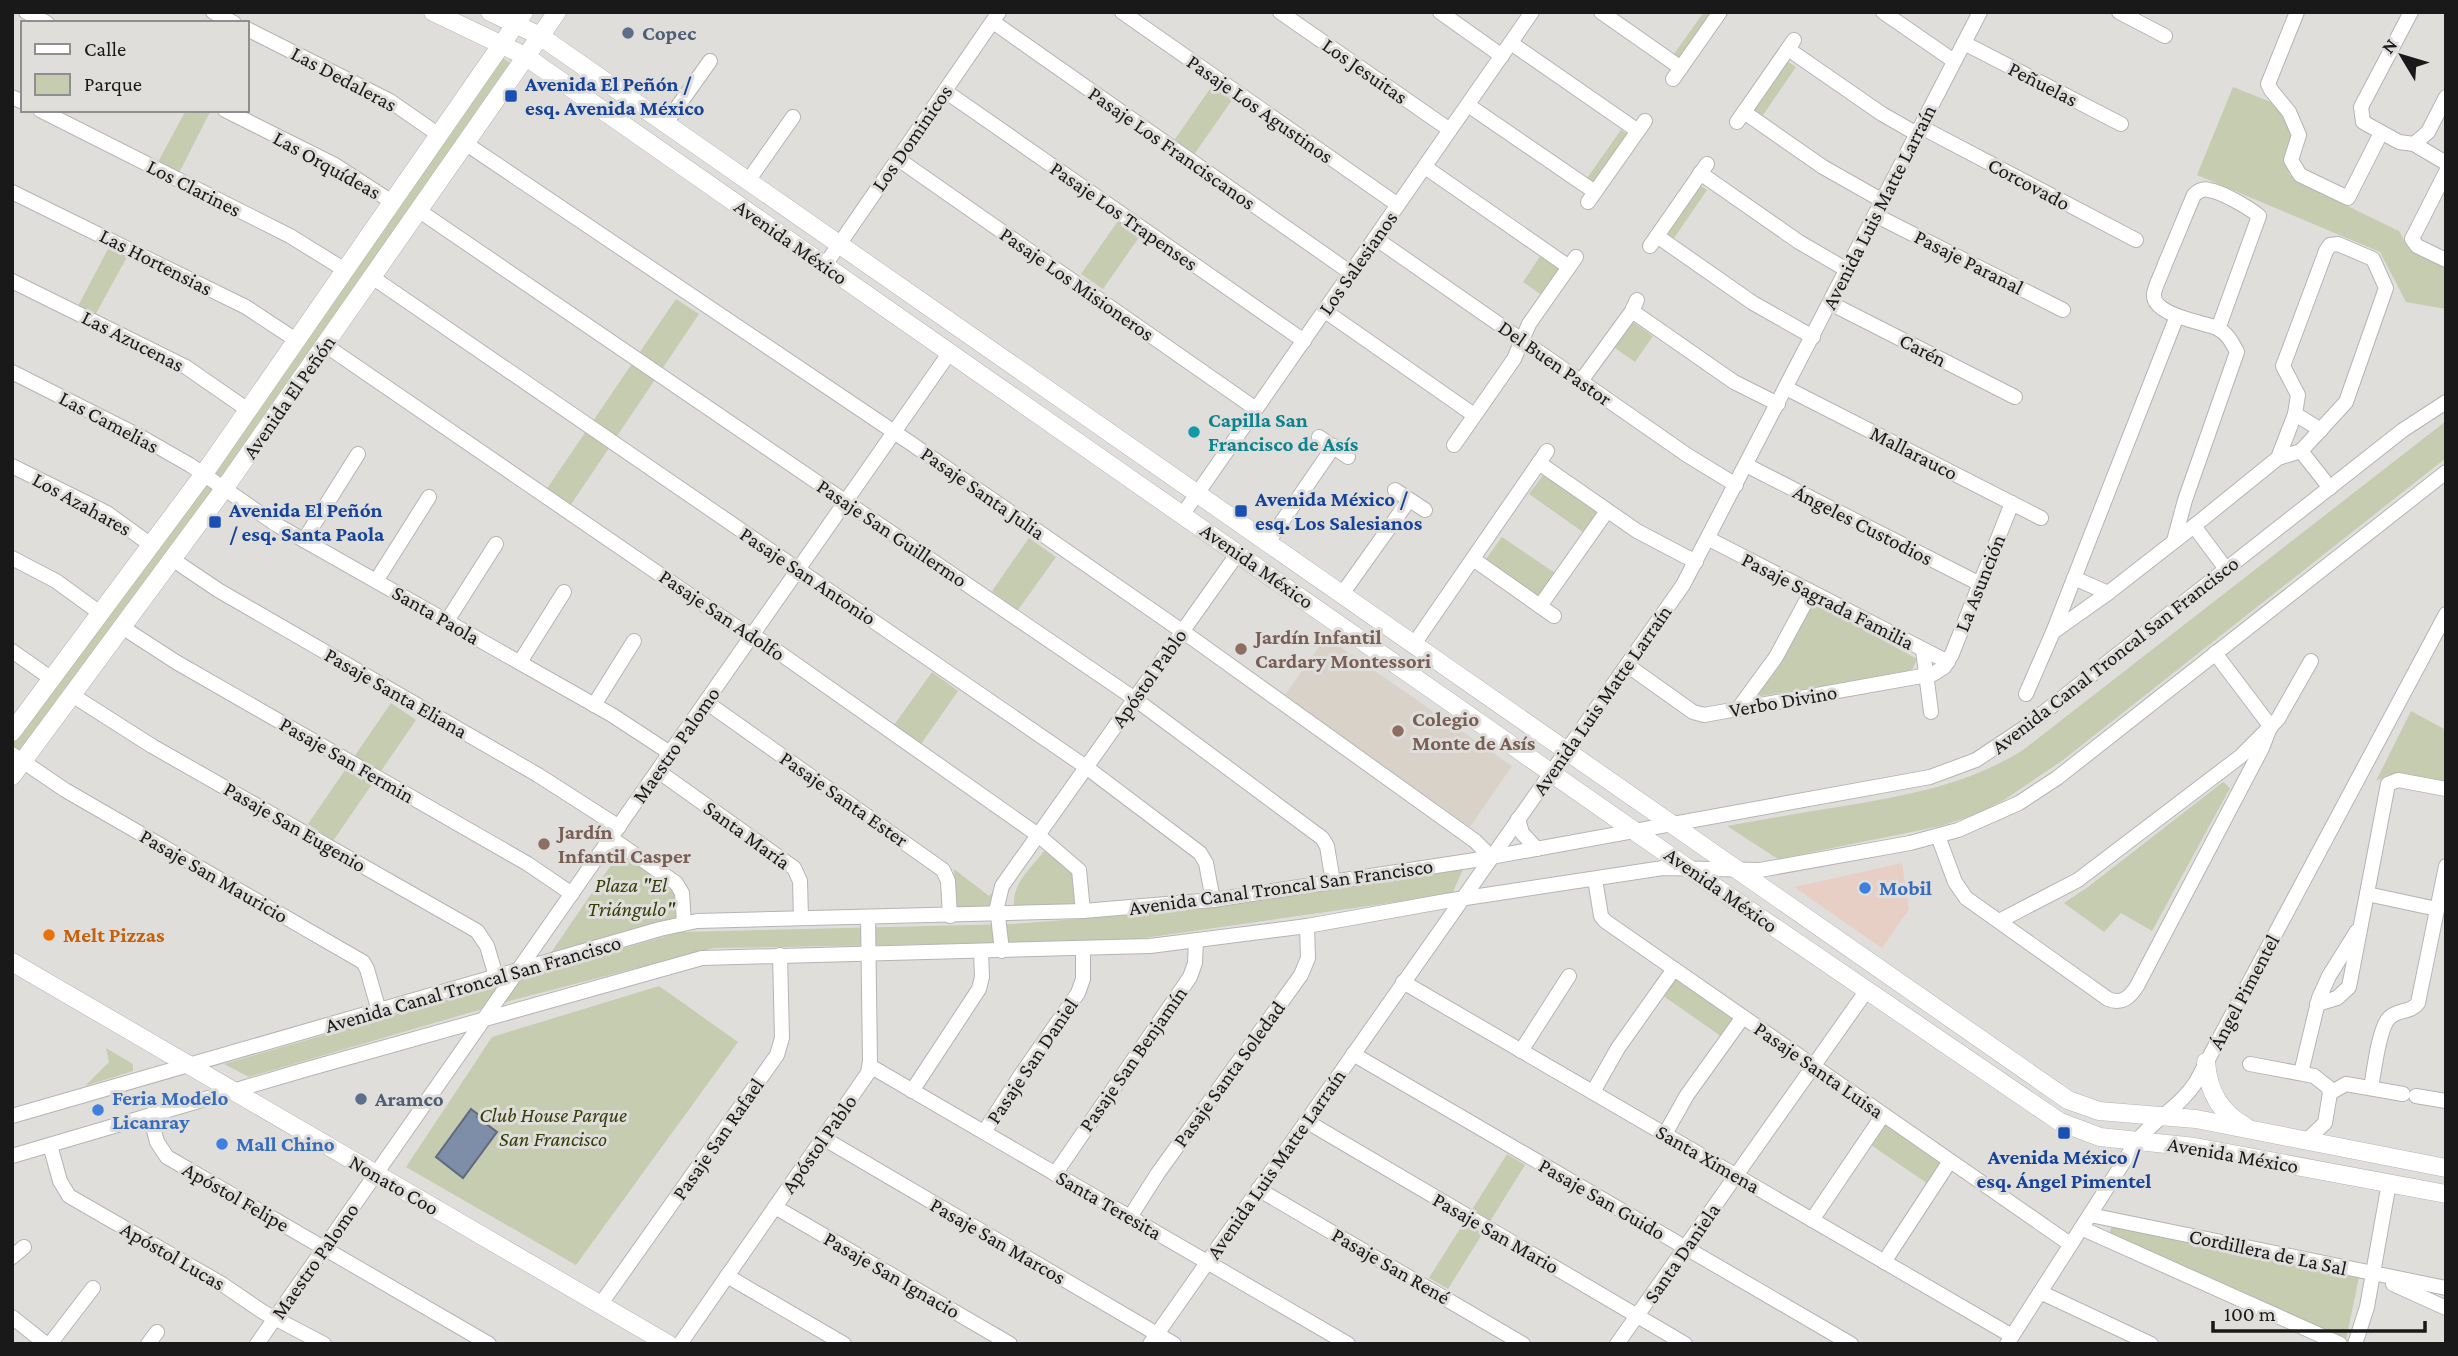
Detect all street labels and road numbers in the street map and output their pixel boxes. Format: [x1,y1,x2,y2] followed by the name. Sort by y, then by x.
[1318,33,1412,109] street label: Los Jesuitas
[287,41,401,117] street label: Las Dedaleras
[1182,50,1338,168] street label: Pasaje Los Agustinos
[2004,56,2082,112] street label: Peñuelas
[867,80,957,196] street label: Los Dominicos
[1084,81,1260,215] street label: Pasaje Los Franciscanos
[1817,101,1941,313] street label: Avenida Luis Matte Larraín
[269,126,385,204] street label: Las Orquídeas
[1984,152,2074,216] street label: Corcovado
[143,154,245,222] street label: Los Clarines
[1046,156,1202,276] street label: Pasaje Los Trapenses
[730,194,852,290] street label: Avenida México
[1314,207,1402,319] street label: Los Salesianos
[995,222,1159,346] street label: Pasaje Los Misioneros
[96,223,216,301] street label: Las Hortensias
[1910,224,2028,300] street label: Pasaje Paranal
[78,305,188,377] street label: Las Azucenas
[1494,315,1617,411] street label: Del Buen Pastor
[1895,328,1951,372] street label: Carén
[238,331,340,463] street label: Avenida El Peñón
[55,386,163,458] street label: Las Camelias
[1866,421,1962,485] street label: Mallarauco
[916,441,1050,545] street label: Pasaje Santa Julia
[28,467,136,541] street label: Los Azahares
[812,474,972,592] street label: Pasaje San Guillermo
[1789,479,1937,571] street label: Ángeles Custodios
[1196,518,1318,614] street label: Avenida México
[736,522,880,630] street label: Pasaje San Antonio
[1950,531,2010,635] street label: La Asunción
[1738,547,1918,655] street label: Pasaje Sagrada Familia
[1987,551,2243,759] street label: Avenida Canal Troncal San Francisco
[655,564,789,666] street label: Pasaje San Adolfo
[388,580,484,650] street label: Santa Paola
[1527,600,1677,800] street label: Avenida Luis Matte Larraín
[1106,624,1192,732] street label: Apóstol Pablo
[320,642,472,744] street label: Pasaje Santa Eliana
[1727,680,1839,722] street label: Verbo Divino
[627,682,725,808] street label: Maestro Palomo
[276,712,418,808] street label: Pasaje San Fermin
[775,746,913,852] street label: Pasaje Santa Ester
[220,777,370,877] street label: Pasaje San Eugenio
[699,796,795,875] street label: Santa María
[136,824,292,928] street label: Pasaje San Mauricio
[1660,842,1782,938] street label: Avenida México
[1127,854,1435,920] street label: Avenida Canal Troncal San Francisco
[322,930,624,1038] street label: Avenida Canal Troncal San Francisco
[2204,930,2284,1054] street label: Ángel Pimentel
[1074,982,1192,1136] street label: Pasaje San Benjamín
[981,994,1083,1128] street label: Pasaje San Daniel
[1168,996,1290,1152] street label: Pasaje Santa Soledad
[1750,1016,1889,1124] street label: Pasaje Santa Luisa
[1201,1064,1351,1264] street label: Avenida Luis Matte Larraín
[667,1074,769,1204] street label: Pasaje San Rafael
[776,1090,862,1198] street label: Apóstol Pablo
[1652,1120,1764,1198] street label: Santa Ximena
[2166,1132,2300,1178] street label: Avenida México
[345,1150,443,1220] street label: Nonato Coo
[1534,1153,1670,1245] street label: Pasaje San Guido
[179,1157,293,1237] street label: Apóstol Felipe
[1052,1165,1166,1245] street label: Santa Teresita
[1429,1187,1563,1279] street label: Pasaje San Mario
[926,1193,1070,1289] street label: Pasaje San Marcos
[266,1198,364,1324] street label: Maestro Palomo
[1639,1198,1725,1308] street label: Santa Daniela
[117,1216,229,1296] street label: Apóstol Lucas
[1328,1223,1454,1309] street label: Pasaje San René
[2187,1224,2349,1280] street label: Cordillera de La Sal
[820,1226,964,1324] street label: Pasaje San Ignacio

